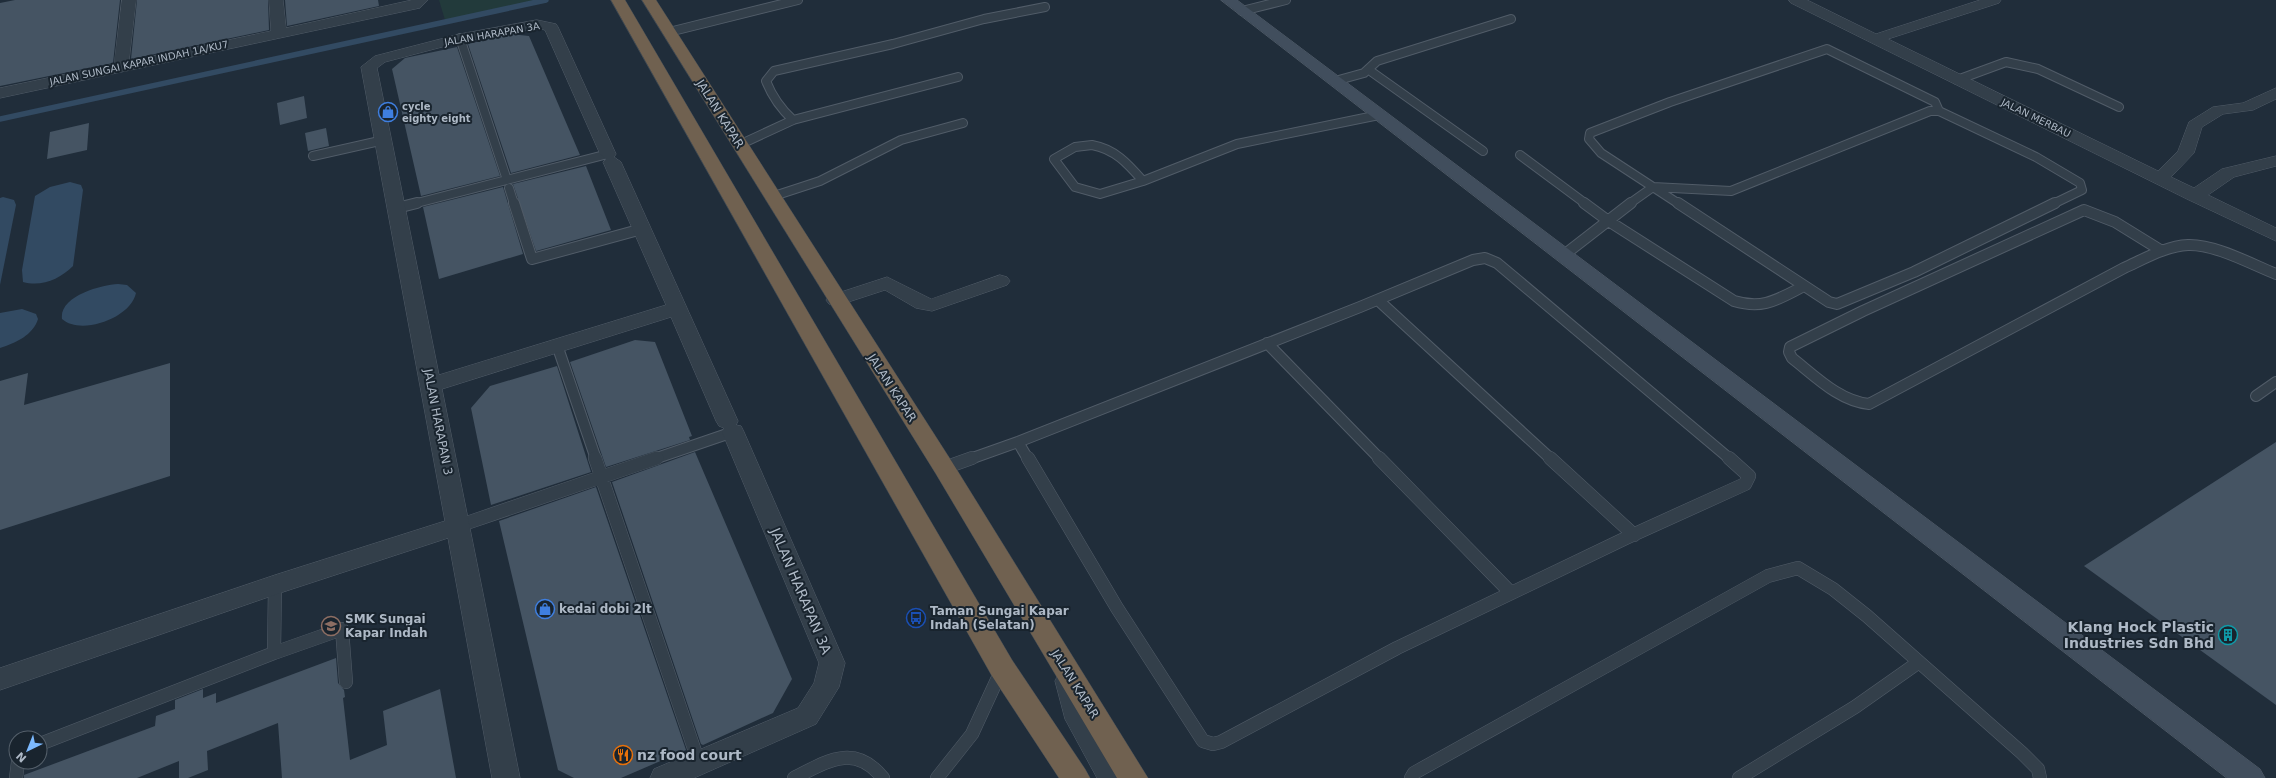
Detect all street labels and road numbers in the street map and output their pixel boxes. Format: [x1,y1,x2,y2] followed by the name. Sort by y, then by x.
[442,20,541,48] street label: JALAN HARAPAN 3A
[48,39,229,88] street label: JALAN SUNGAI KAPAR INDAH 1A/KU7
[693,76,747,151] street label: JALAN KAPAR
[1999,96,2072,140] street label: JALAN MERBAU
[864,350,919,425] street label: JALAN KAPAR
[421,367,455,476] street label: JALAN HARAPAN 3
[767,525,835,657] street label: JALAN HARAPAN 3A
[1048,646,1102,721] street label: JALAN KAPAR

